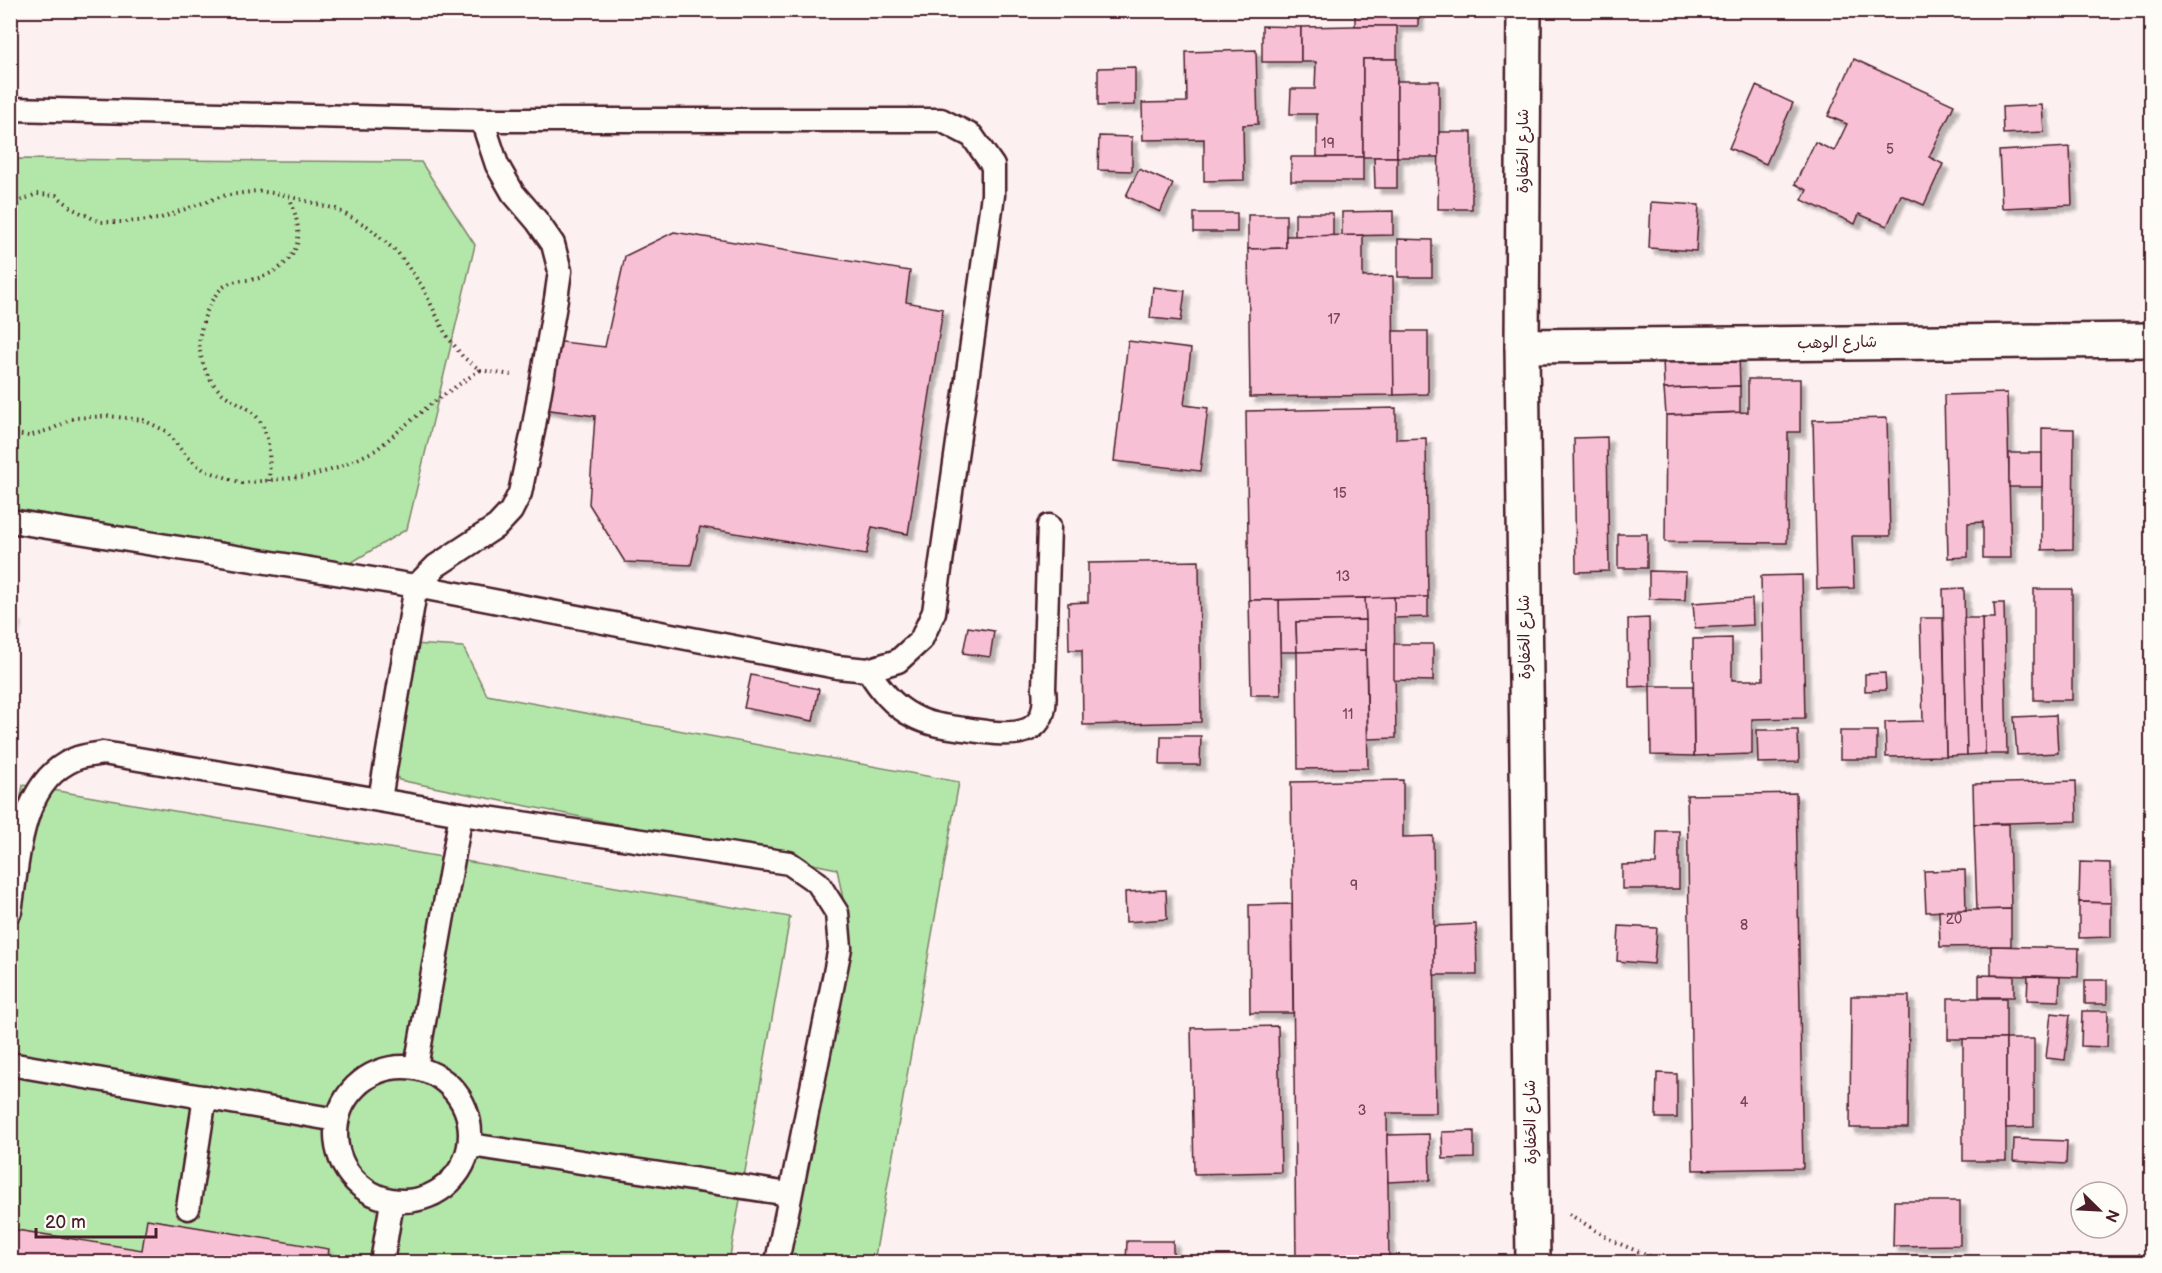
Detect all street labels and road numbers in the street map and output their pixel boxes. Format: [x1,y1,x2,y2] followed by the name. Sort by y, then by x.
[1514,109,1534,193] street label: شارع الحَفاوة
[1797,333,1877,354] street label: شارع الوهب
[1515,595,1536,679] street label: شارع الحَفاوة
[1521,1080,1542,1164] street label: شارع الحَفاوة

